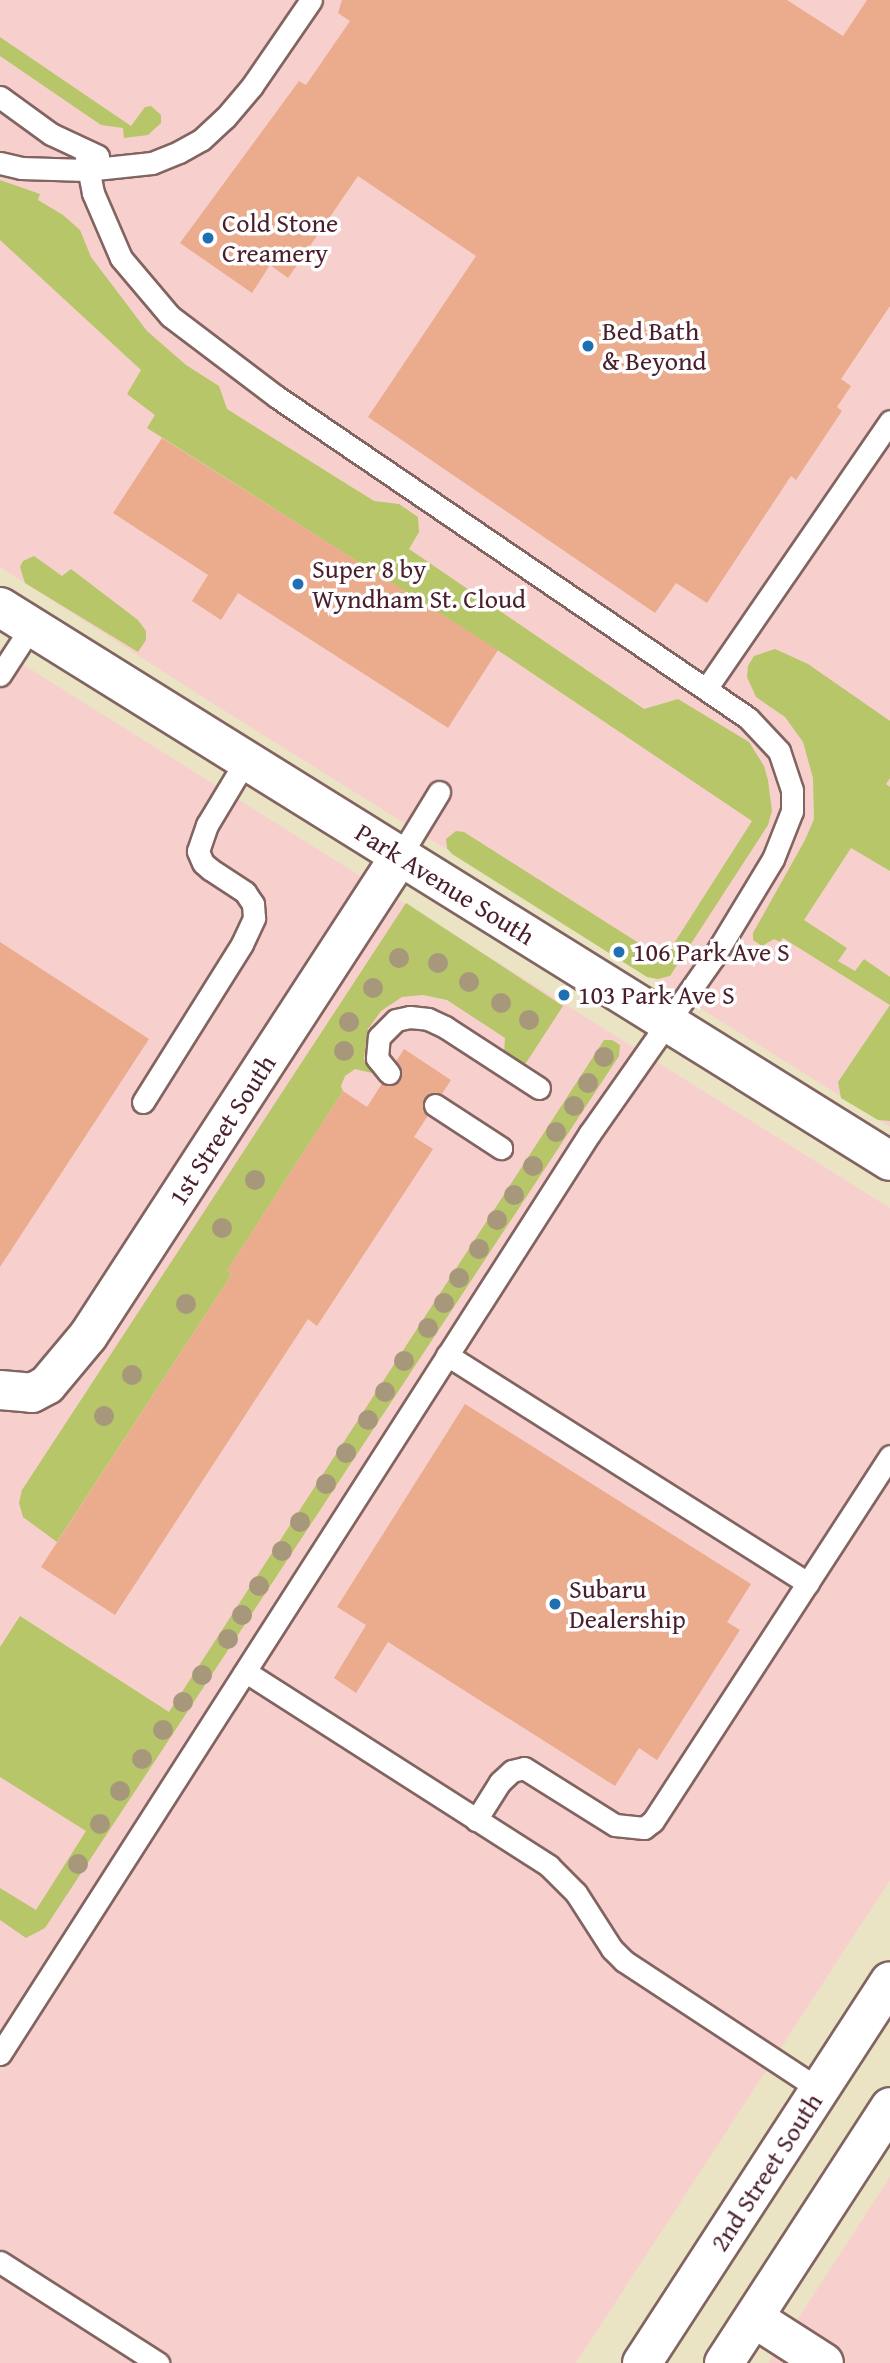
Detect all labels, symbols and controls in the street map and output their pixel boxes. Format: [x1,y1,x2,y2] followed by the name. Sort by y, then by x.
[222,207,338,268] place label: Cold Stone Creamery
[200,230,216,246] marker: Cold Stone Creamery
[602,315,706,376] place label: Bed Bath & Beyond
[580,338,596,354] marker: Bed Bath & Beyond
[312,553,526,614] place label: Super 8 by Wyndham St. Cloud
[290,576,306,592] marker: Super 8 by Wyndham St. Cloud
[350,816,540,952] street label: Park Avenue South
[633,936,790,968] place label: 106 Park Ave S
[611,944,627,960] marker: 106 Park Ave S
[578,979,735,1011] place label: 103 Park Ave S
[556,987,572,1003] marker: 103 Park Ave S
[162,1049,282,1211] street label: 1st Street South
[569,1573,686,1634] place label: Subaru Dealership
[547,1596,563,1612] marker: Subaru Dealership
[703,2087,829,2257] street label: 2nd Street South

